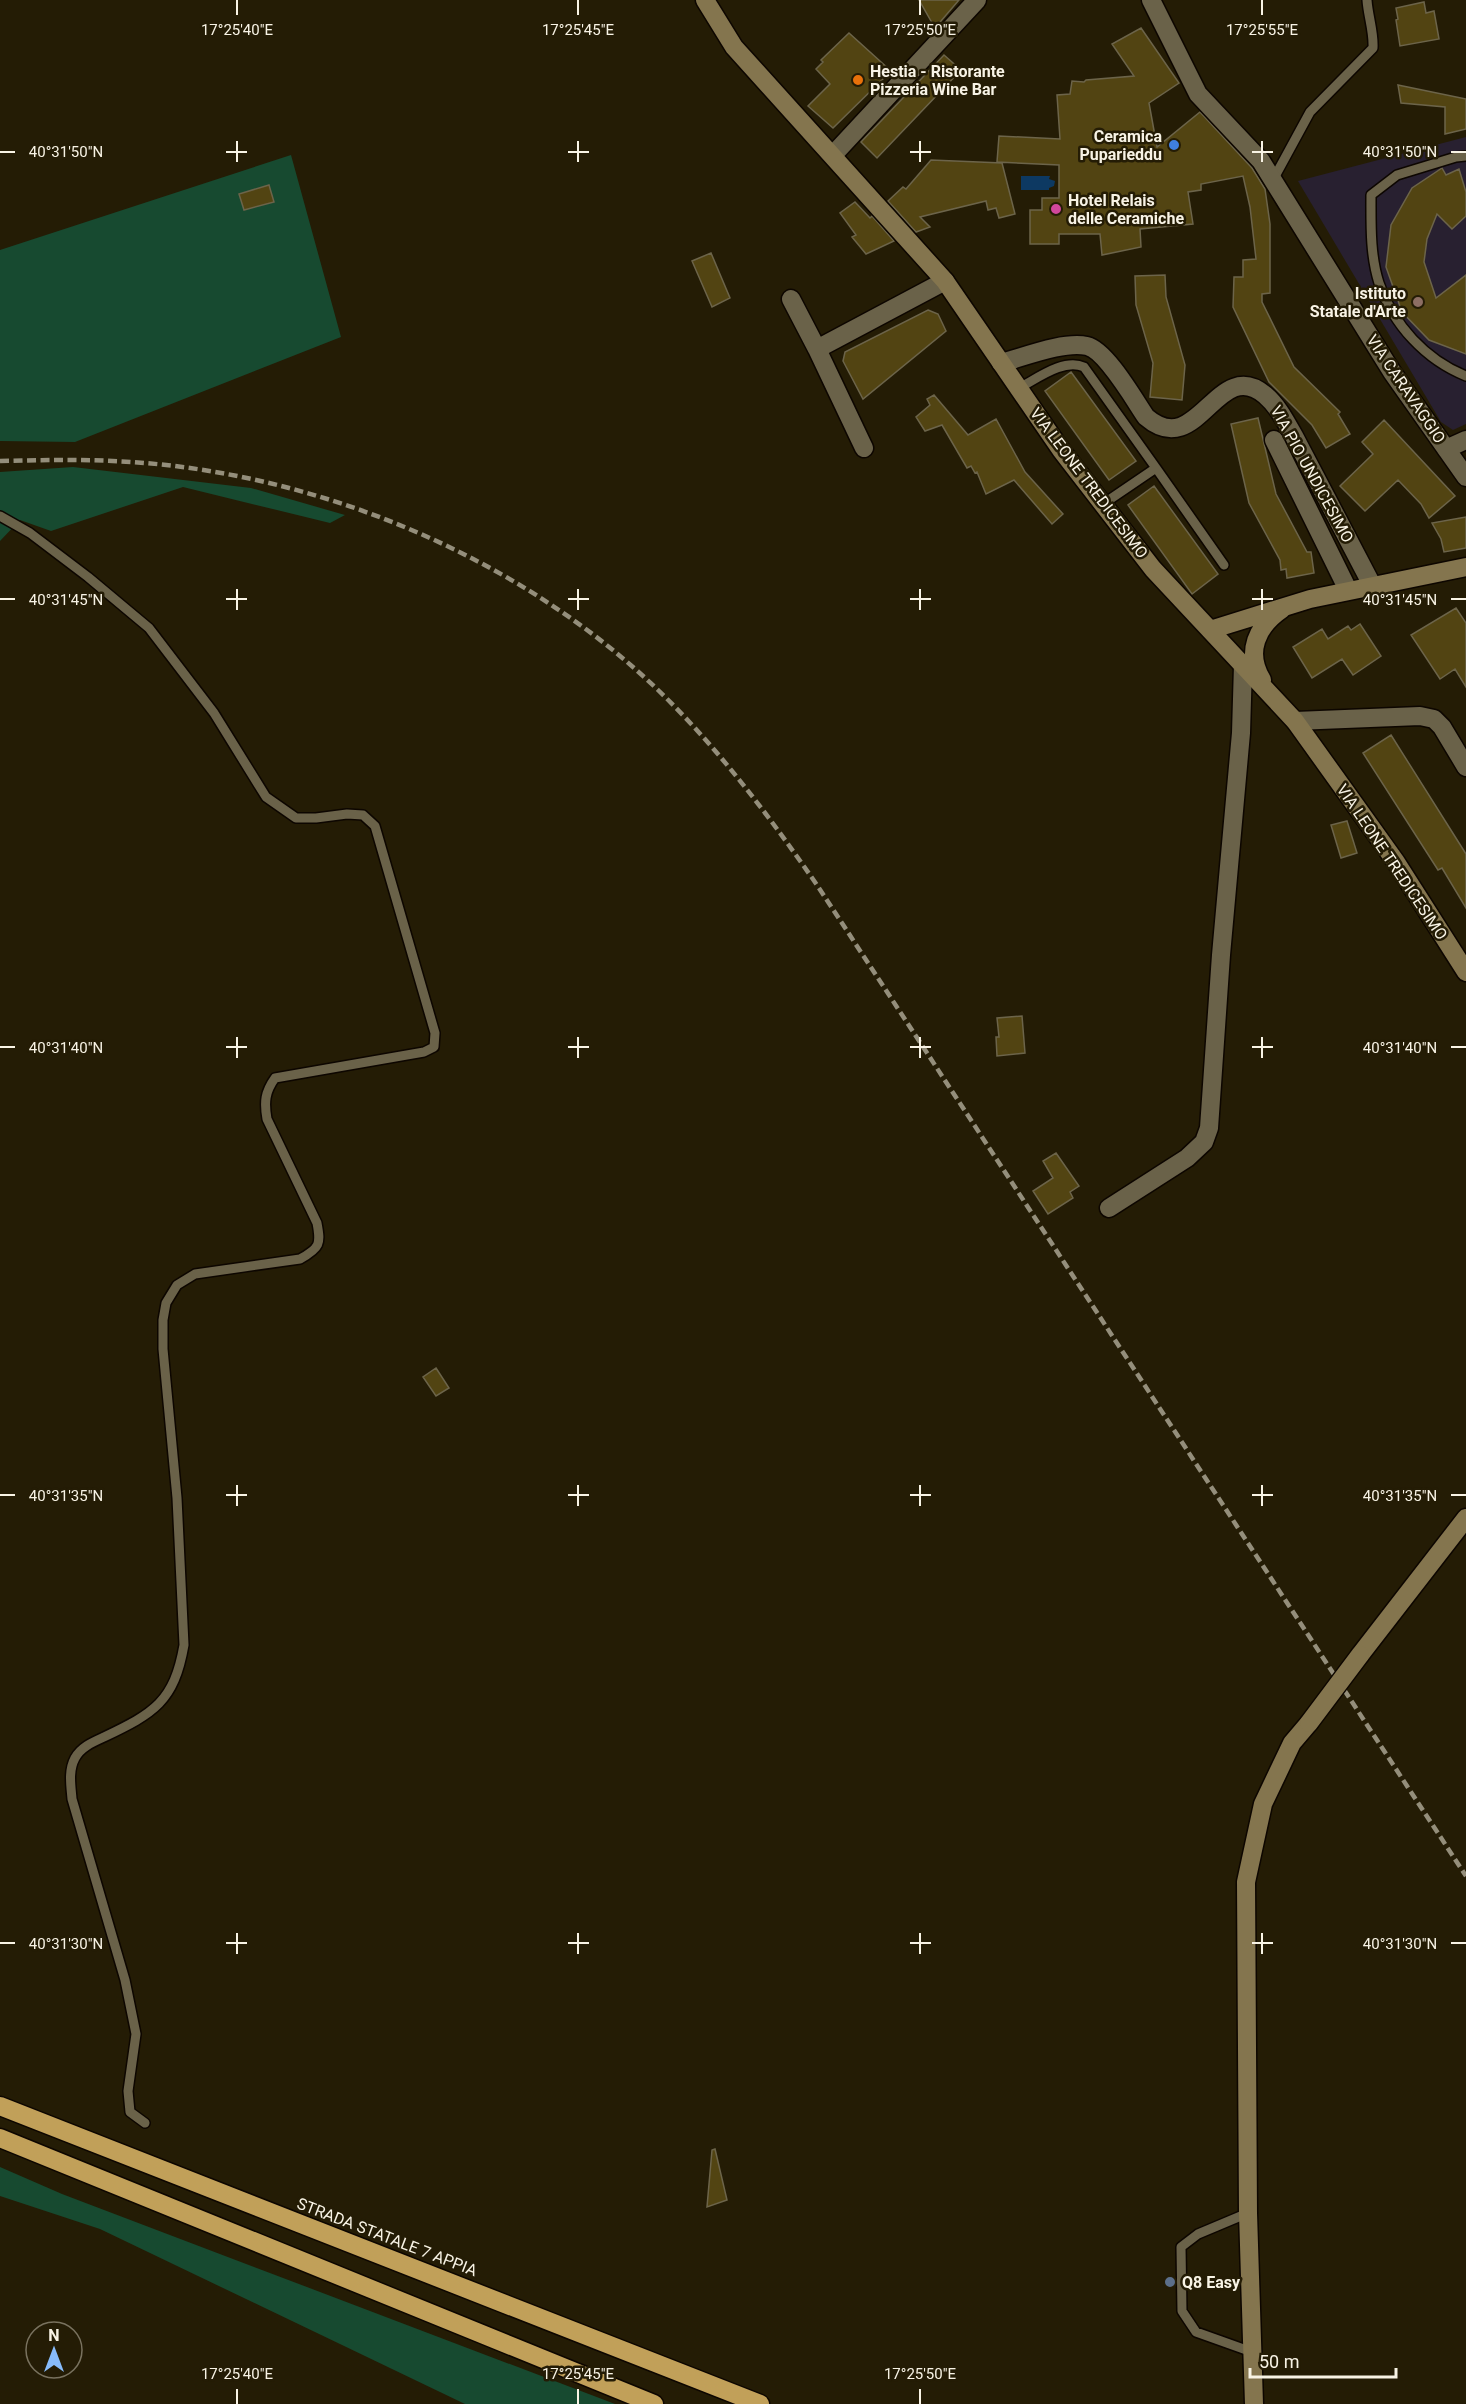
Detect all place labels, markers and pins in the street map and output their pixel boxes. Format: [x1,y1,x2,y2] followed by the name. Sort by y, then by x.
[870,62,1005,99] place label: Hestia - Ristorante Pizzeria Wine Bar
[851,73,865,87] marker: Hestia - Ristorante Pizzeria Wine Bar
[1079,127,1162,164] place label: Ceramica Puparieddu
[1167,138,1181,152] marker: Ceramica Puparieddu
[1068,191,1184,228] place label: Hotel Relais delle Ceramiche
[1049,202,1063,216] marker: Hotel Relais delle Ceramiche
[1310,284,1406,321] place label: Istituto Statale d'Arte
[1411,295,1425,309] marker: Istituto Statale d'Arte
[1182,2273,1241,2292] place label: Q8 Easy
[1163,2275,1177,2289] marker: Q8 Easy

